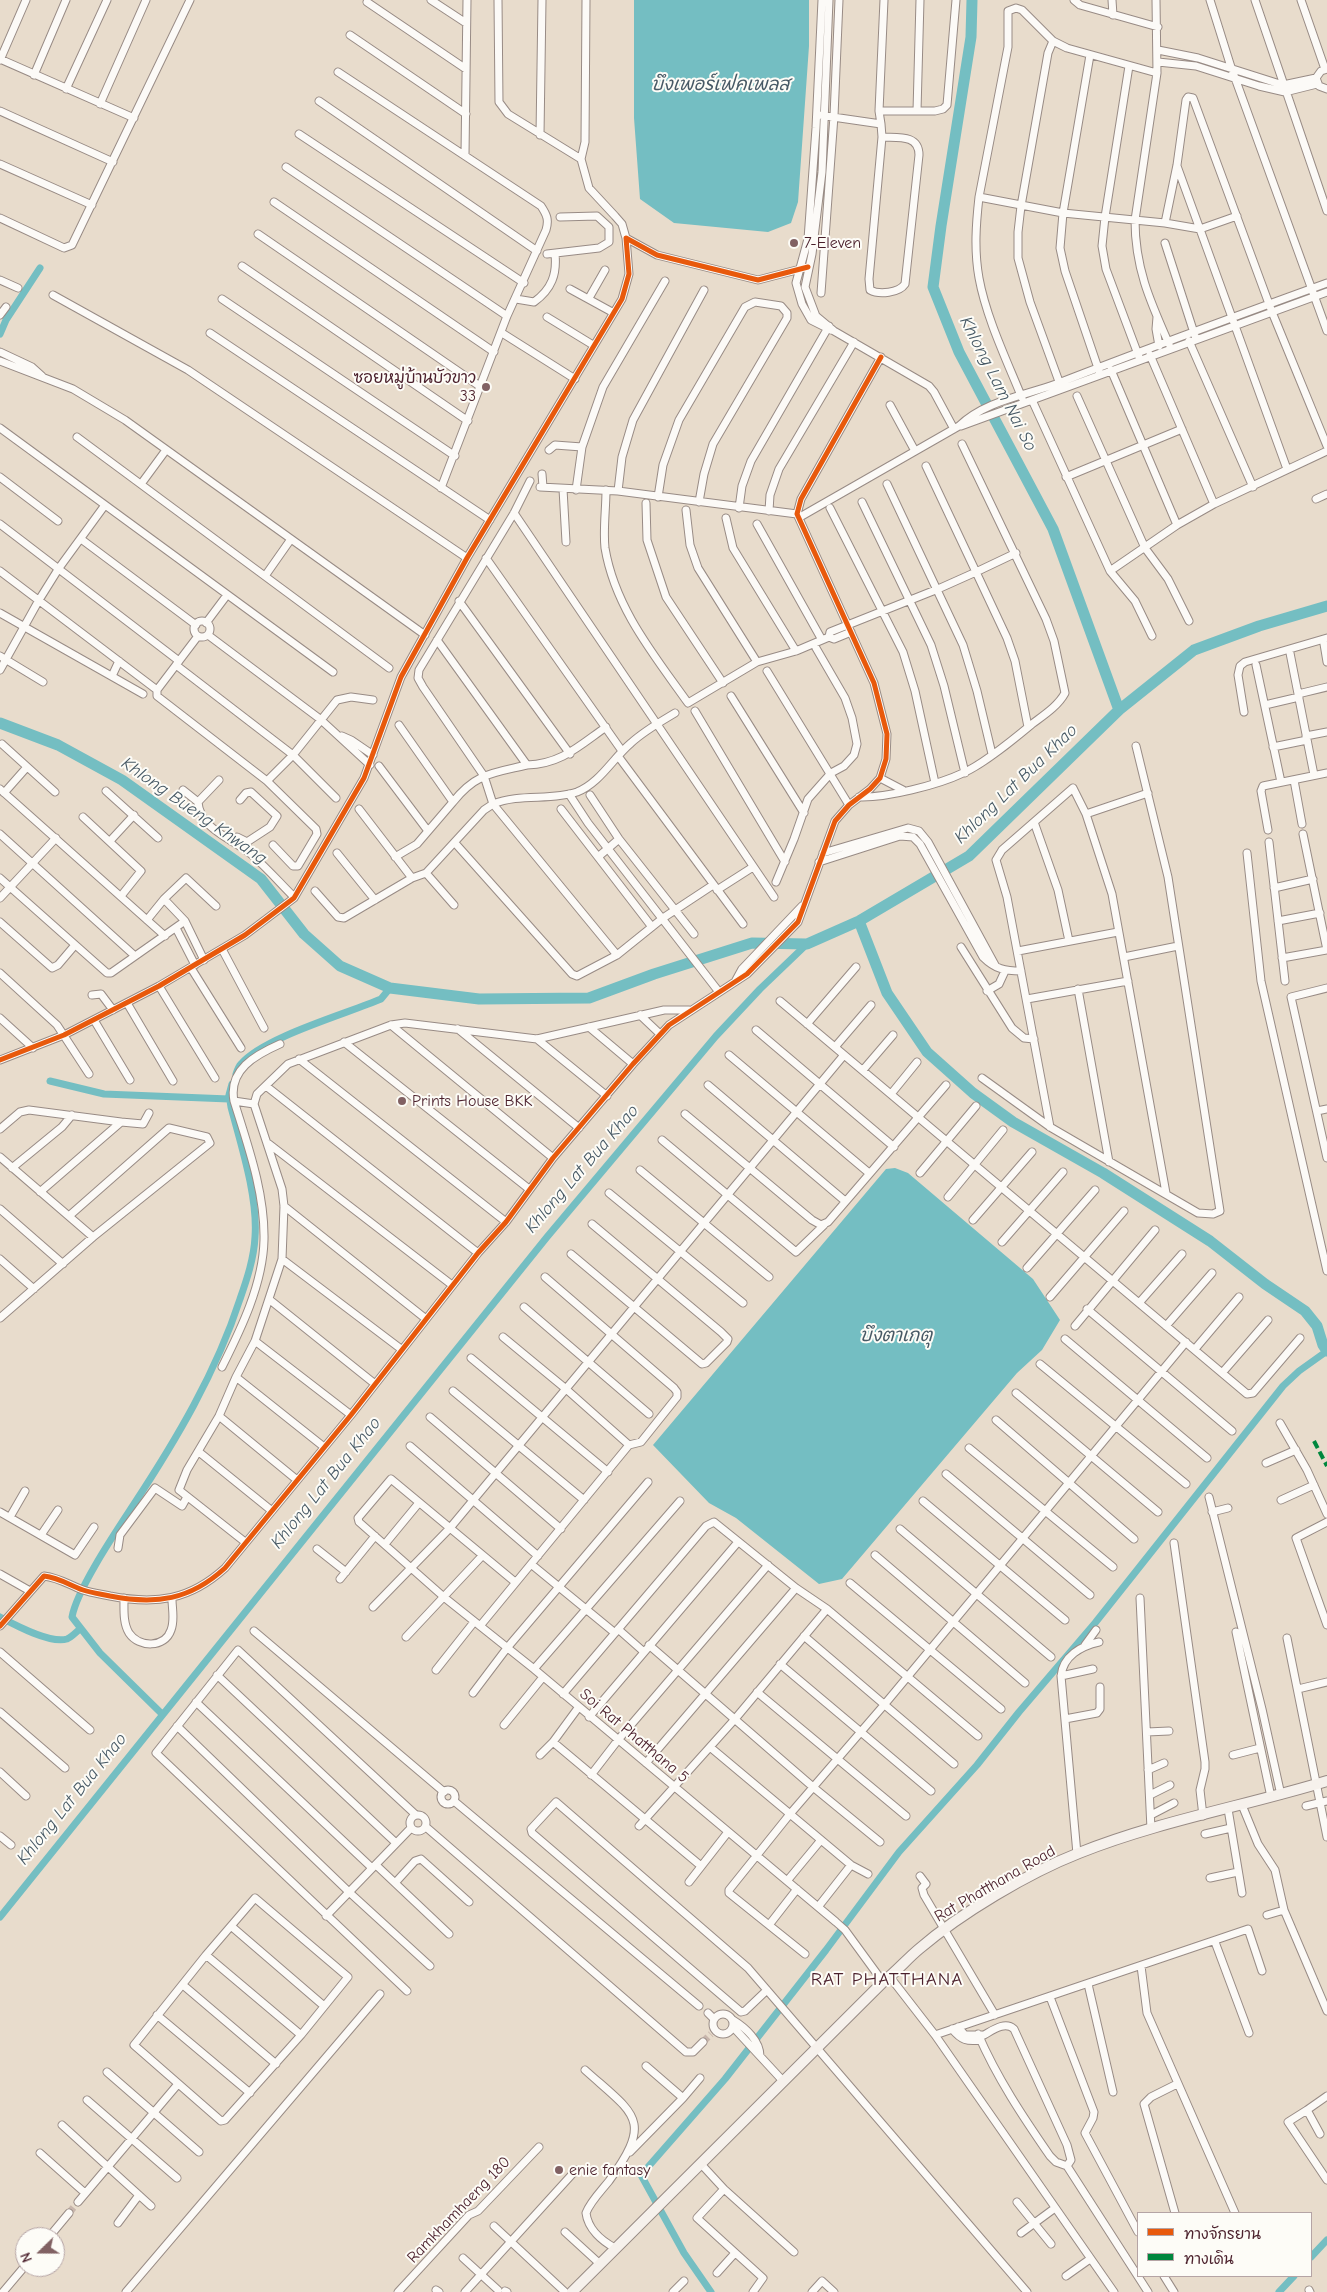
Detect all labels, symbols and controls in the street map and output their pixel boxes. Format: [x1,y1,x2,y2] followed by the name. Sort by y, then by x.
[651,74,789,96] water label: บึงเพอร์เฟคเพลส
[804,233,861,253] place label: 7-Eleven
[788,237,800,249] marker: 7-Eleven
[955,313,1041,455] water label: Khlong Lam Nai So
[354,368,476,406] place label: ซอยหมู่บ้านบัวขาว 33
[480,381,492,393] marker: ซอยหมู่บ้านบัวขาว 33
[950,720,1082,848] water label: Khlong Lat Bua Khao
[117,753,271,869] water label: Khlong Bueng Khwang
[412,1091,532,1111] place label: Prints House BKK
[396,1095,408,1107] marker: Prints House BKK
[520,1100,644,1238] water label: Khlong Lat Bua Khao
[860,1325,932,1347] water label: บึงตาเกตุ
[266,1413,386,1553] water label: Khlong Lat Bua Khao
[575,1685,693,1787] street label: Soi Rat Phatthana 5
[12,1729,132,1869] water label: Khlong Lat Bua Khao
[931,1842,1059,1926] street label: Rat Phatthana Road
[809,1969,965,1991] district label: RAT PHATTHANA
[403,2153,515,2267] street label: Ramkhamhaeng 180
[569,2160,650,2180] place label: enie fantasy
[553,2164,565,2176] marker: enie fantasy
[1137,2212,1312,2277] legend
[1184,2225,1261,2243] text: ทางจักรยาน
[15,2227,65,2277] north arrow
[17,2250,36,2265] text: N
[1184,2250,1234,2268] text: ทางเดิน

